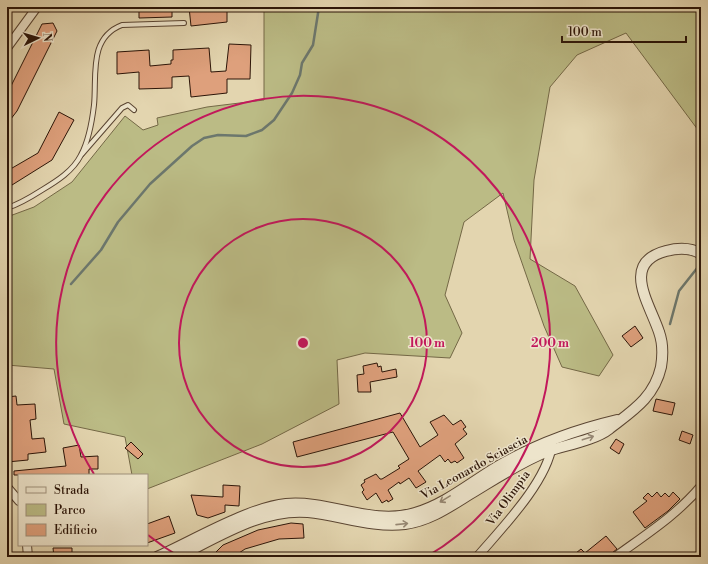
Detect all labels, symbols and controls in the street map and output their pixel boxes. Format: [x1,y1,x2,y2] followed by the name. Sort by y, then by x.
[18,18,58,58] north arrow
[562,18,686,44] scale bar
[568,25,602,40] text: 100 m
[40,32,54,42] text: N
[296,336,310,350] centre of rings
[409,336,445,351] text: 100 m
[531,336,569,351] text: 200 m
[417,431,531,504] street label: Via Leonardo Sciascia
[581,434,594,441] one-way arrow
[483,467,534,530] street label: Via Olimpia
[18,474,148,546] legend
[54,483,90,498] text: Strada
[439,495,451,503] one-way arrow
[54,503,86,518] text: Parco
[395,520,408,528] one-way arrow
[54,523,97,538] text: Edificio

